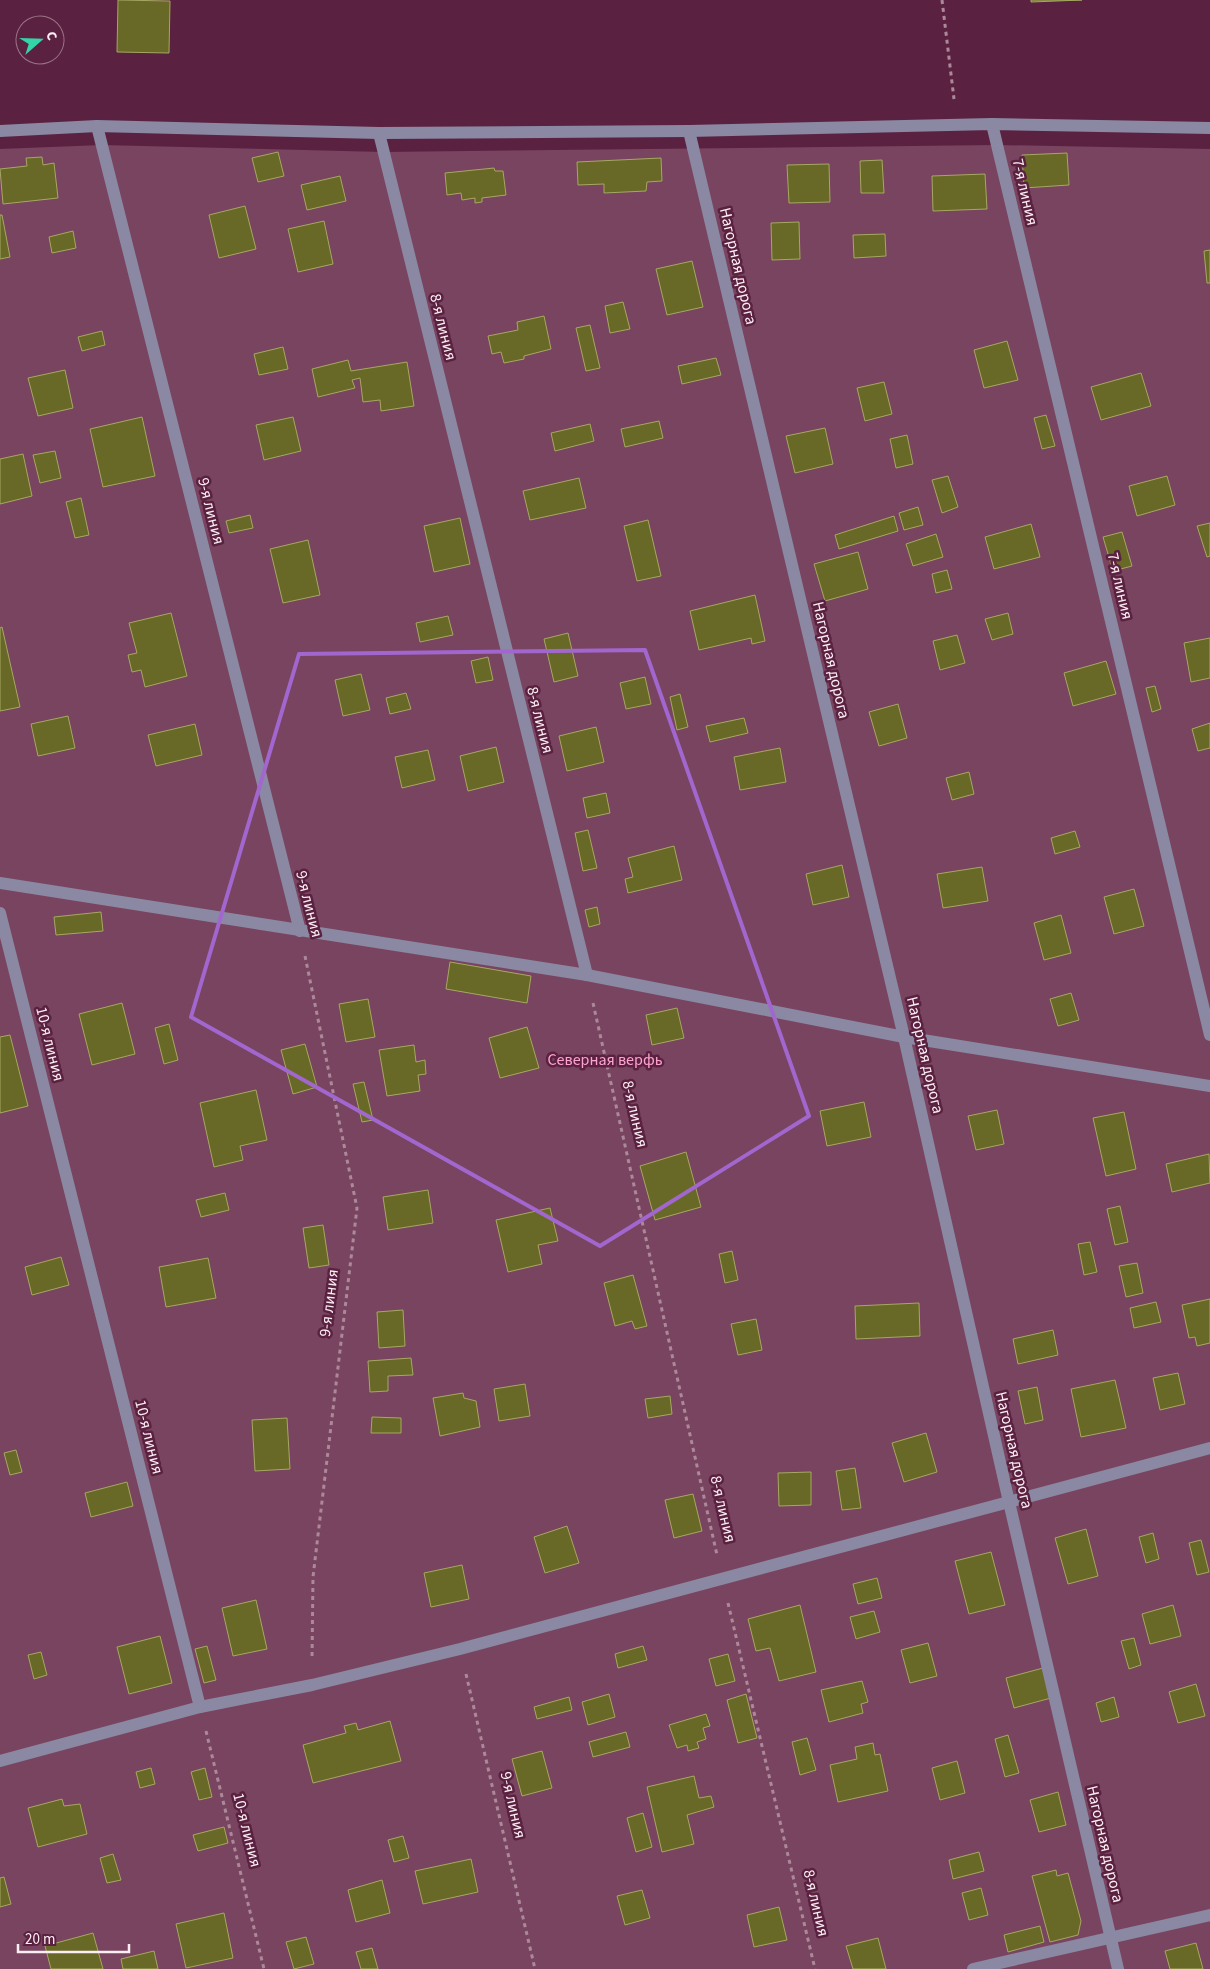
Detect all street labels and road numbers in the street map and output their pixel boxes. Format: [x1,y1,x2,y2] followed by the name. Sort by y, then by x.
[1007,156,1043,228] street label: 7-я линия
[714,205,762,327] street label: Нагорная дорога
[424,291,462,363] street label: 8-я линия
[192,475,230,547] street label: 9-я линия
[1102,550,1138,622] street label: 7-я линия
[807,599,855,721] street label: Нагорная дорога
[521,684,559,756] street label: 8-я линия
[290,868,328,940] street label: 9-я линия
[901,994,949,1116] street label: Нагорная дорога
[30,1004,70,1084] street label: 10-я линия
[617,1078,653,1150] street label: 8-я линия
[314,1268,344,1338] street label: 9-я линия
[990,1389,1038,1511] street label: Нагорная дорога
[129,1397,169,1477] street label: 10-я линия
[705,1473,741,1545] street label: 8-я линия
[495,1769,531,1841] street label: 9-я линия
[1081,1783,1129,1905] street label: Нагорная дорога
[227,1790,267,1870] street label: 10-я линия
[798,1867,834,1939] street label: 8-я линия

